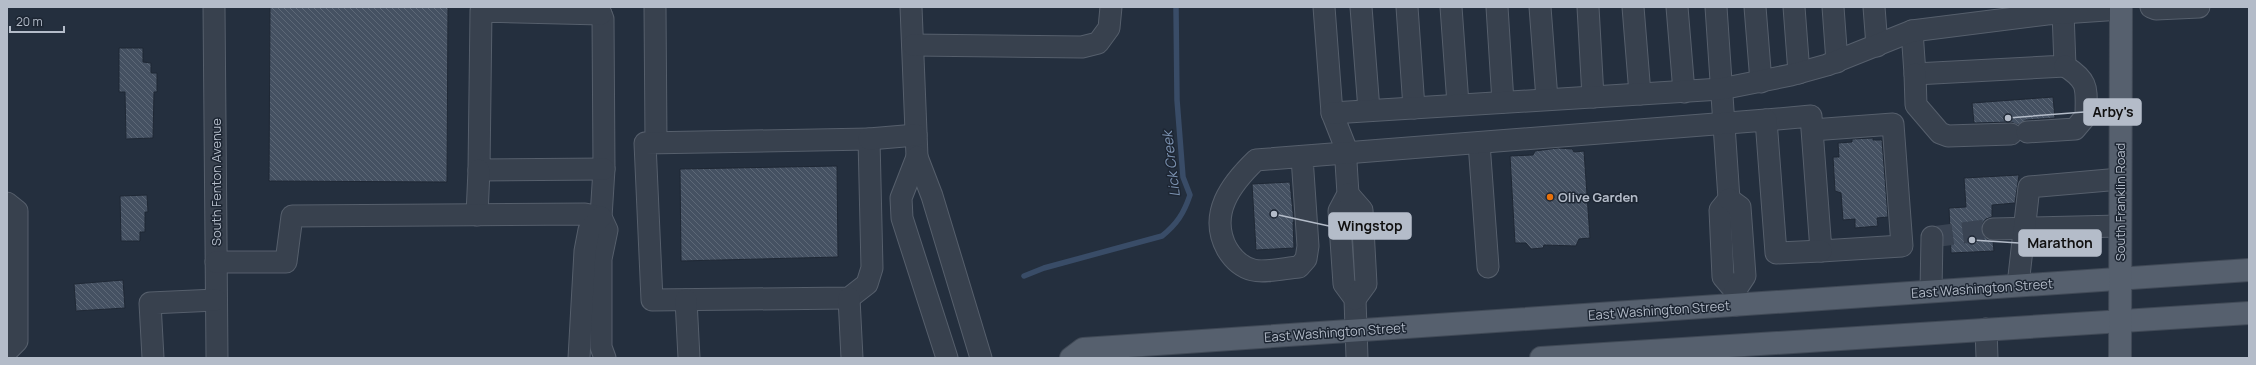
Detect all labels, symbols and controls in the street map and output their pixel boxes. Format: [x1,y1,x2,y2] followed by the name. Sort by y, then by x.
[10,8,64,34] scale bar
[16,13,43,30] text: 20 m
[2084,99,2141,125] callout: Arby's
[2092,102,2134,121] text: Arby's
[207,118,225,246] street label: South Fenton Avenue
[1157,128,1184,198] water label: Lick Creek
[2111,143,2129,261] street label: South Franklin Road
[1558,188,1638,206] place label: Olive Garden
[1545,192,1555,202] marker: Olive Garden
[1329,213,1411,239] callout: Wingstop
[1337,216,1403,235] text: Wingstop
[2019,230,2101,256] callout: Marathon
[2027,233,2093,252] text: Marathon
[1910,274,2054,302] street label: East Washington Street
[1587,296,1731,324] street label: East Washington Street
[1263,318,1407,346] street label: East Washington Street

